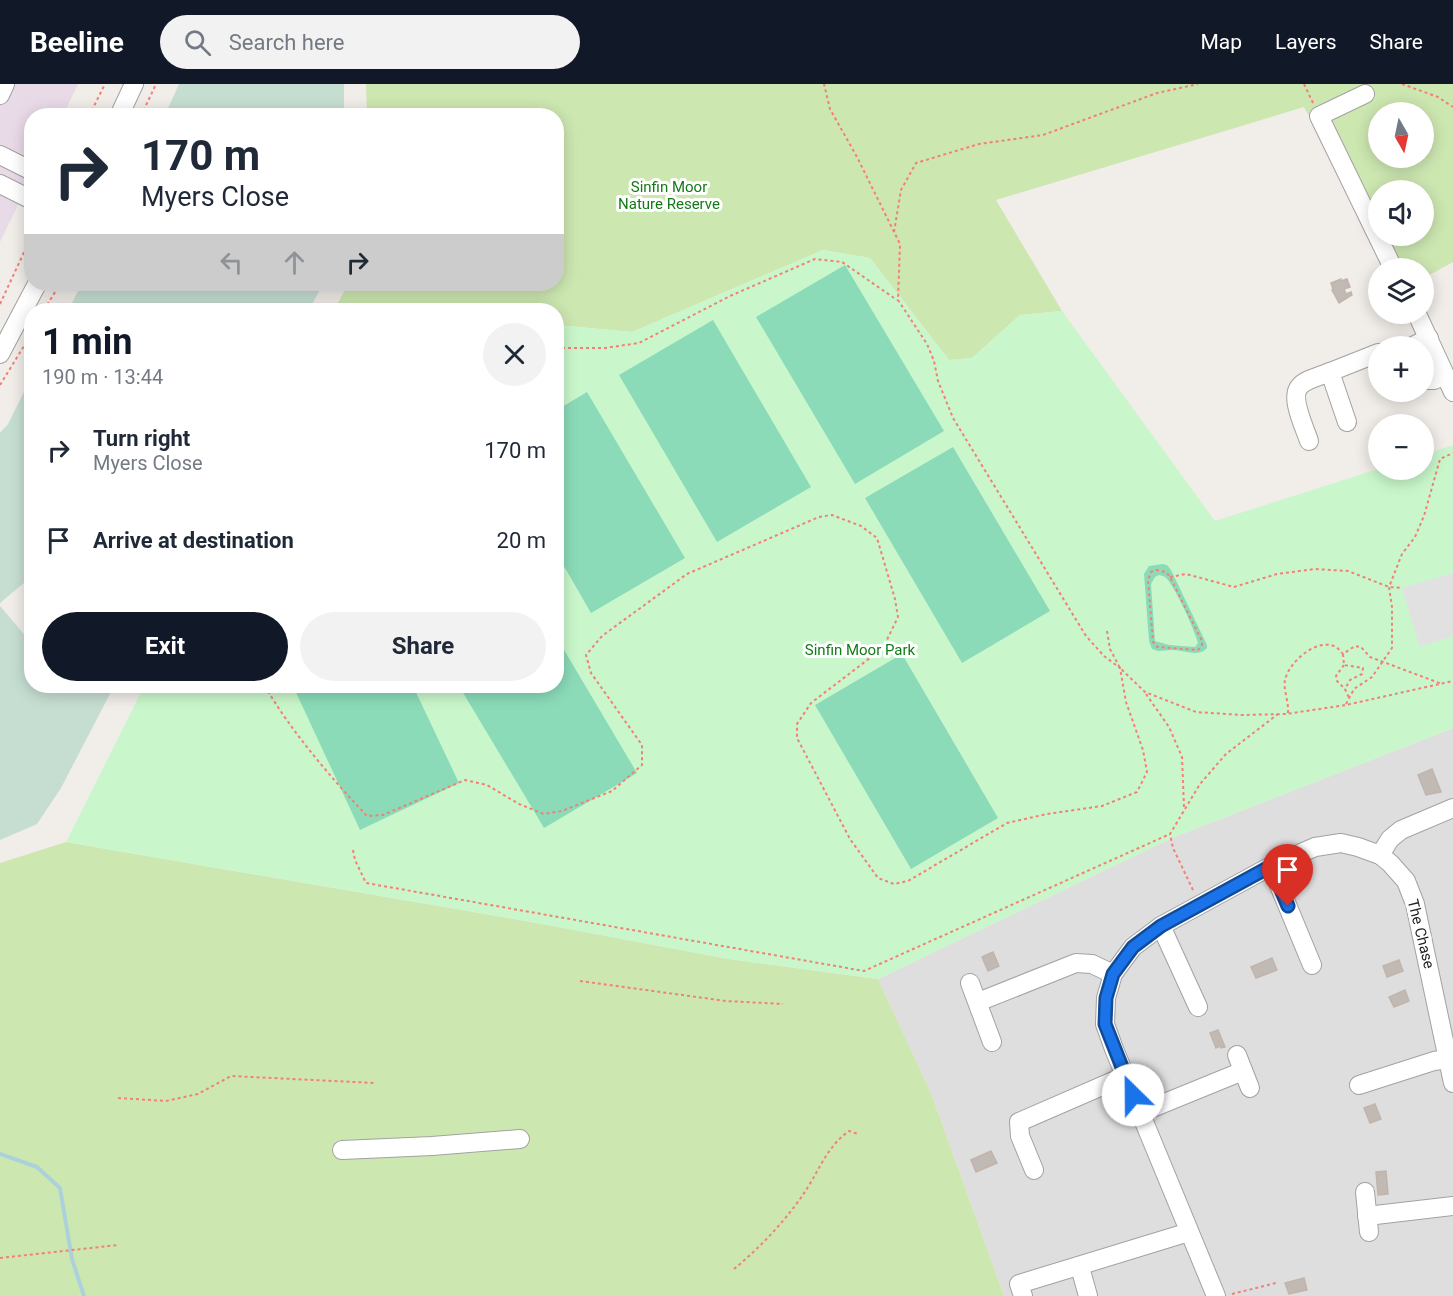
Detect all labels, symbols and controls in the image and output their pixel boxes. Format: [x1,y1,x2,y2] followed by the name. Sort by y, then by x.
[160,15,580,69] search box
[30,26,124,59] text: Beeline
[181,26,214,59] icon: search
[229,30,345,55] text: Search here
[1200,30,1242,54] text: Map
[1275,30,1336,54] text: Layers
[1369,30,1423,54] text: Share
[1368,102,1434,168] north arrow
[1368,102,1434,480] map controls
[141,131,260,180] text: 170 m
[42,132,120,210] icon: right
[618,178,720,213] park label: Sinfin Moor Nature Reserve
[1368,180,1434,246] button: sound
[141,181,289,213] text: Myers Close
[215,246,248,279] icon: left
[278,246,311,279] icon: ahead
[341,246,374,279] icon: right
[1368,258,1434,324] button: layers
[42,321,133,363] text: 1 min
[483,323,546,386] button: close
[1368,336,1434,402] button: +
[42,365,163,389] text: 190 m · 13:44
[1368,414,1434,480] button: −
[93,426,190,451] text: Turn right
[42,434,75,467] icon: right
[484,438,546,463] text: 170 m
[93,451,203,475] text: Myers Close
[42,524,75,557] icon: arrive
[93,528,294,553] text: Arrive at destination
[497,528,546,553] text: 20 m
[42,612,288,681] button: Exit
[300,612,546,681] button: Share
[805,641,916,659] park label: Sinfin Moor Park
[1262,844,1313,906] pin
[1271,853,1304,886] icon: arrive
[1404,897,1438,971] street label: The Chase
[1101,1063,1165,1127] position arrow

